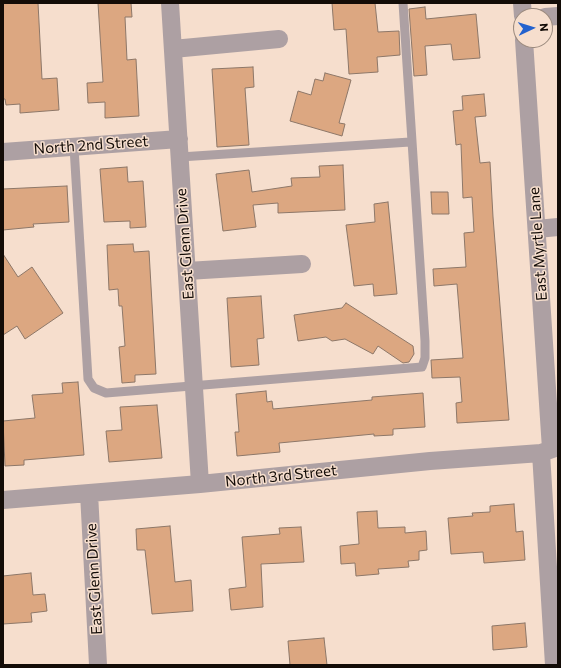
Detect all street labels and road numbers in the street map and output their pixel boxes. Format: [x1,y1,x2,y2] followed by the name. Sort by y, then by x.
[33,132,149,158] street label: North 2nd Street
[525,187,551,301] street label: East Myrtle Lane
[172,188,198,300] street label: East Glenn Drive
[224,461,338,491] street label: North 3rd Street
[82,523,106,635] street label: East Glenn Drive

